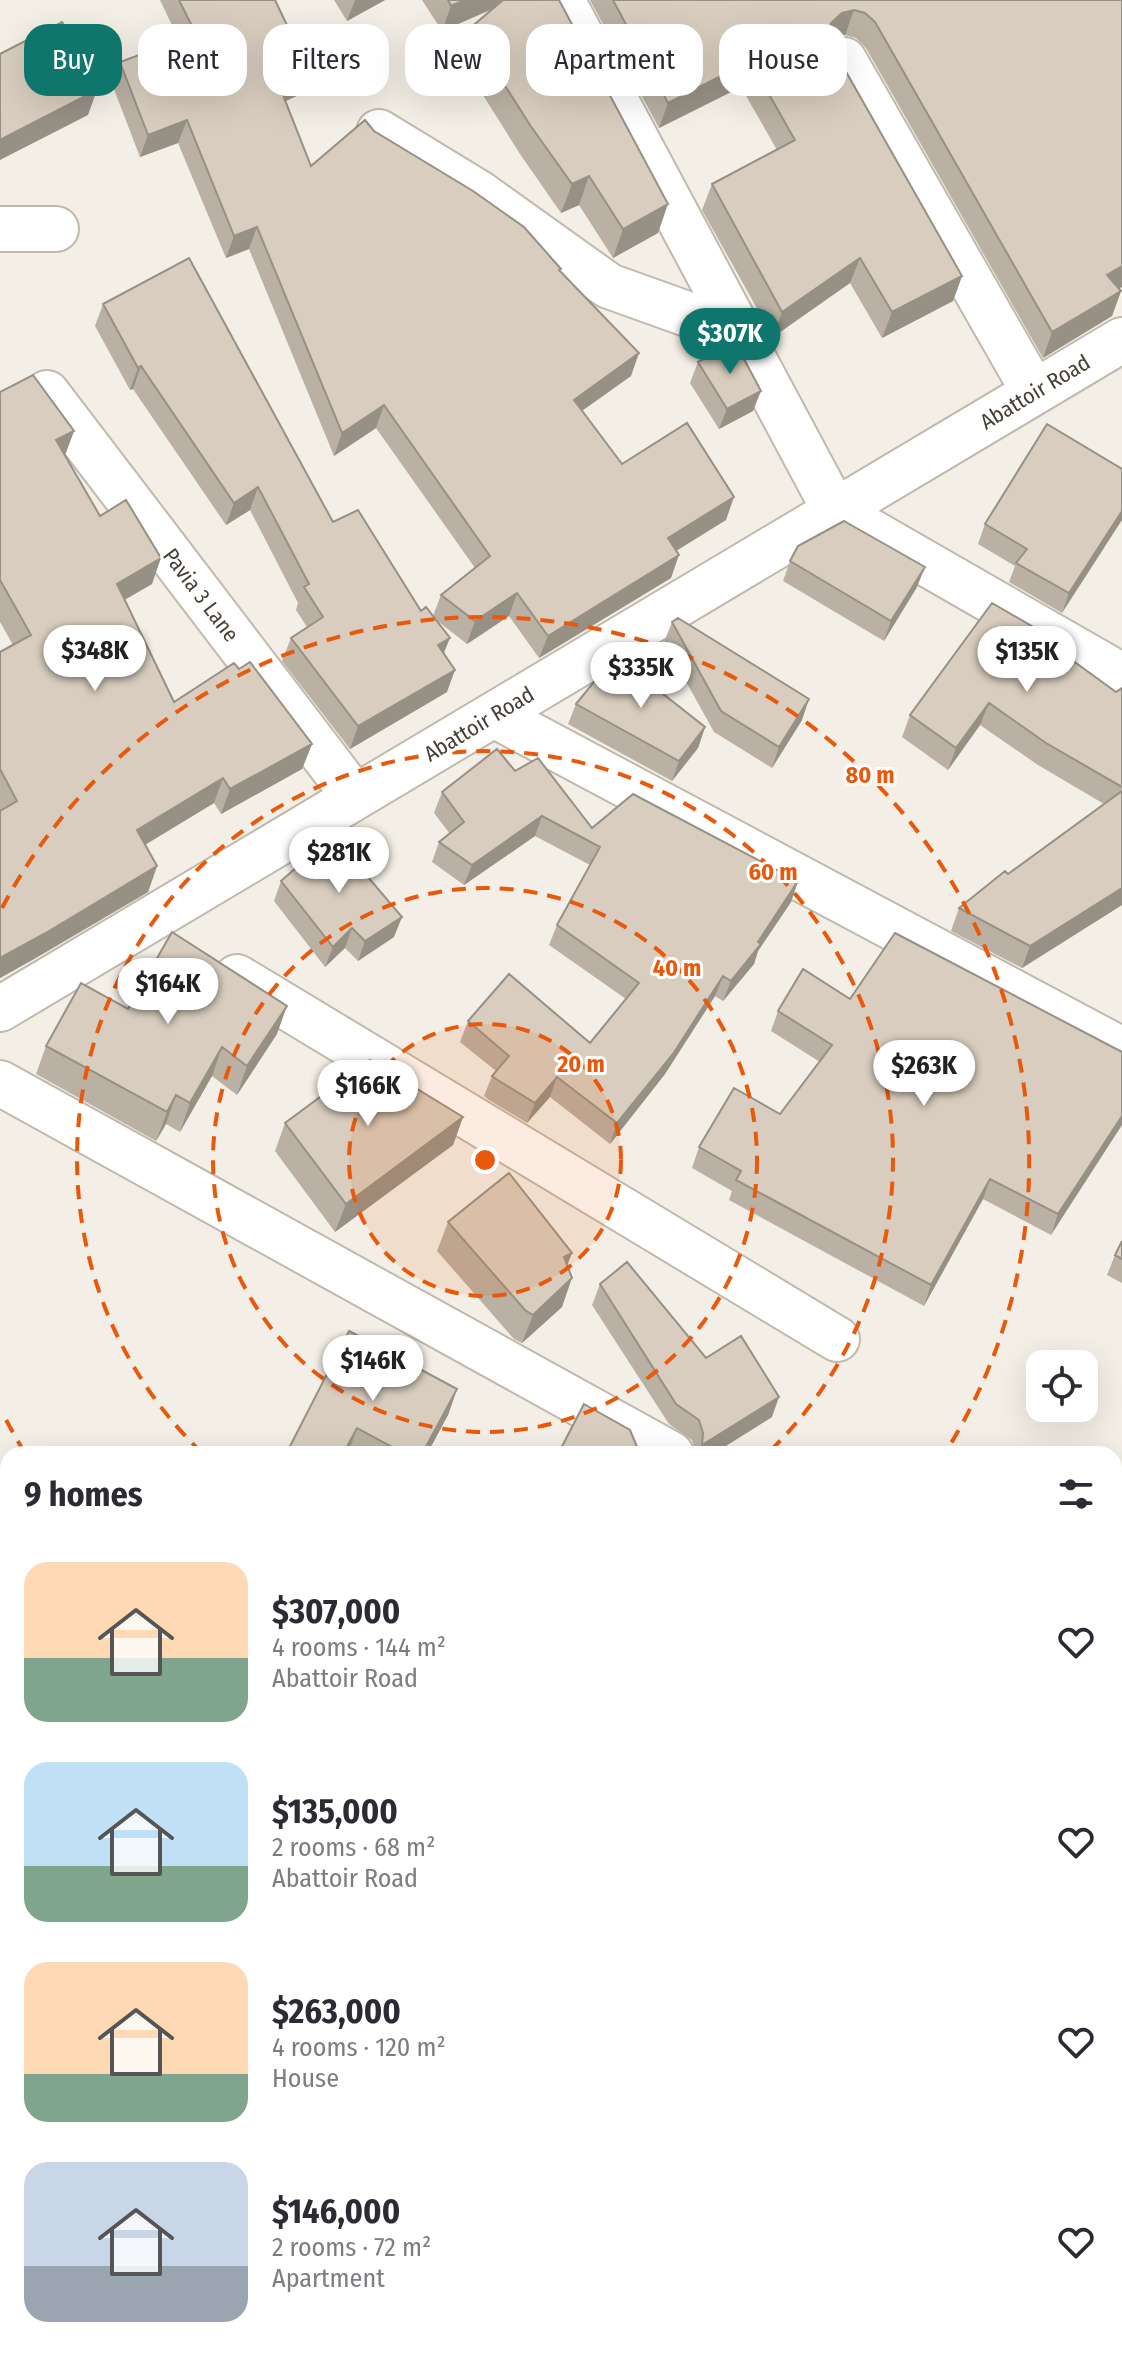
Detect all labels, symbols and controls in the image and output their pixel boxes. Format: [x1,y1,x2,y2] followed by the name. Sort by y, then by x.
[24,24,122,96] chip: Buy
[138,24,247,96] chip: Rent
[263,24,389,96] chip: Filters
[405,24,510,96] chip: New
[526,24,703,96] chip: Apartment
[719,24,847,96] chip: House
[674,308,786,376] pin: $307K
[697,318,763,349] text: $307K
[975,349,1095,435] street label: Abattoir Road
[157,543,245,647] street label: Pavia 3 Lane
[39,625,151,693] pin: $348K
[971,626,1083,694] pin: $135K
[61,635,129,666] text: $348K
[995,636,1059,667] text: $135K
[585,642,697,710] pin: $335K
[608,652,674,683] text: $335K
[419,681,539,767] street label: Abattoir Road
[845,761,895,789] text: 80 m
[283,827,395,895] pin: $281K
[307,837,371,868] text: $281K
[749,858,797,886] text: 60 m
[653,954,701,982] text: 40 m
[112,958,224,1026] pin: $164K
[135,968,201,999] text: $164K
[868,1040,980,1108] pin: $263K
[556,1050,605,1078] text: 20 m
[891,1050,957,1081] text: $263K
[312,1060,424,1128] pin: $166K
[335,1070,401,1101] text: $166K
[471,1146,499,1174] centre of rings
[317,1335,429,1403] pin: $146K
[340,1345,406,1376] text: $146K
[1026,1350,1098,1422] map controls
[1026,1350,1098,1422] button: locate
[1054,1472,1098,1516] icon: filters
[24,1474,143,1515] text: 9 homes
[272,1591,400,1632] text: $307,000
[88,1594,184,1690] icon: home
[1054,1620,1098,1664] icon: heart
[272,1632,446,1663] text: 4 rooms · 144 m²
[272,1663,418,1694] text: Abattoir Road
[272,1791,398,1832] text: $135,000
[88,1794,184,1890] icon: home
[1054,1820,1098,1864] icon: heart
[272,1832,435,1863] text: 2 rooms · 68 m²
[272,1863,418,1894] text: Abattoir Road
[272,1991,401,2032] text: $263,000
[88,1994,184,2090] icon: home
[1054,2020,1098,2064] icon: heart
[272,2032,446,2063] text: 4 rooms · 120 m²
[272,2063,339,2094] text: House
[272,2191,400,2232] text: $146,000
[88,2194,184,2290] icon: home
[1054,2220,1098,2264] icon: heart
[272,2232,431,2263] text: 2 rooms · 72 m²
[272,2263,385,2294] text: Apartment

